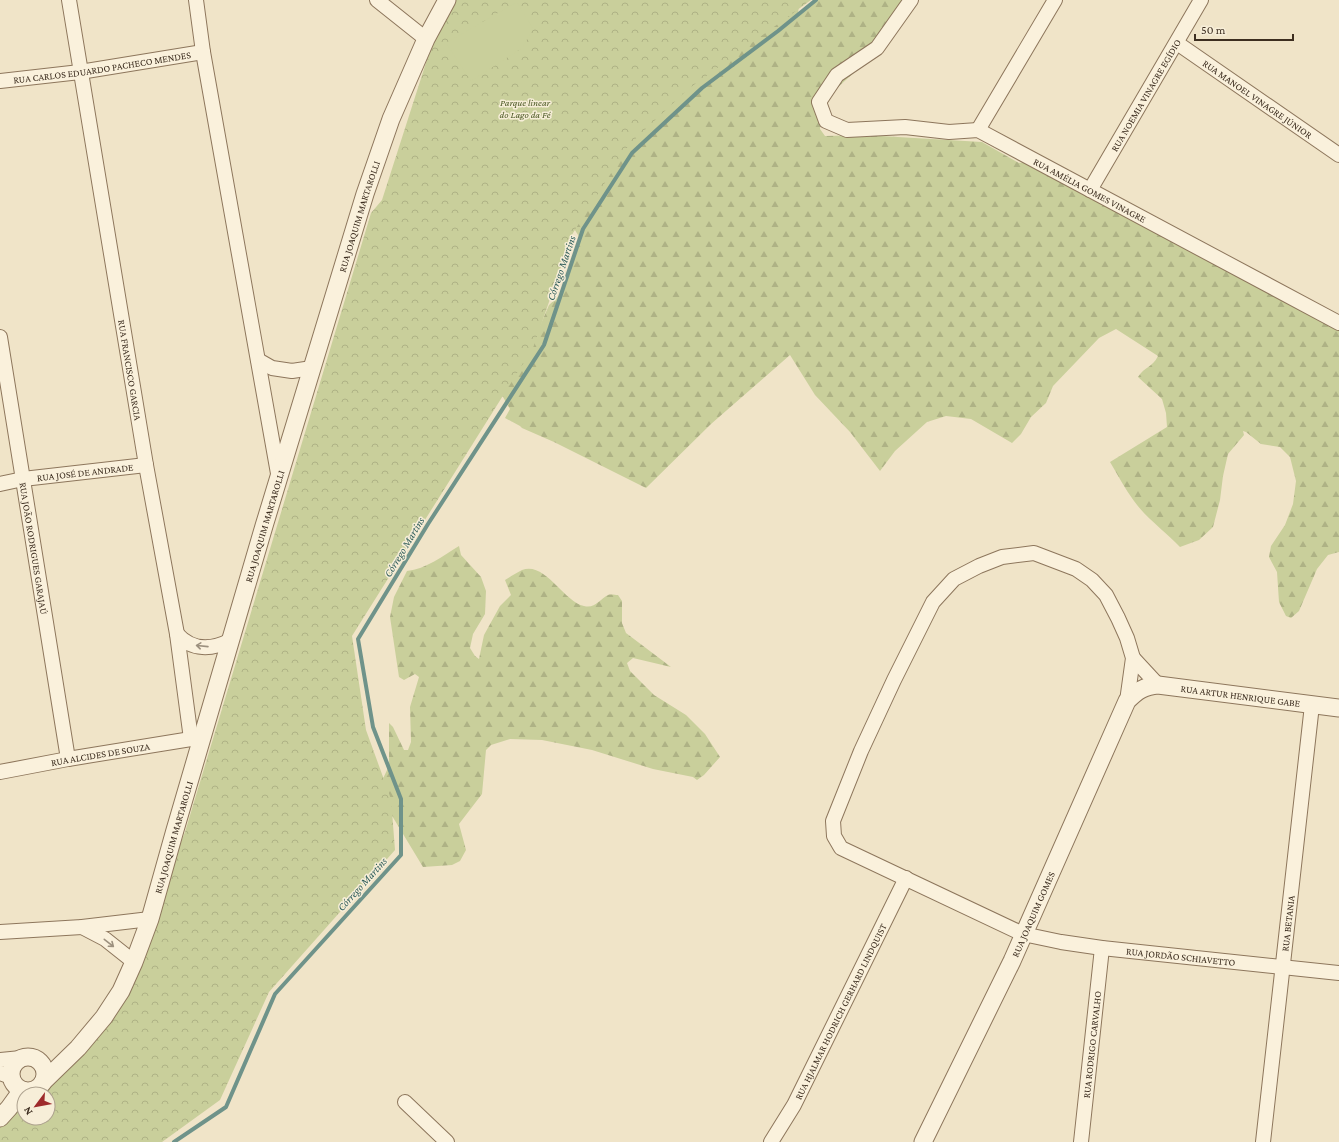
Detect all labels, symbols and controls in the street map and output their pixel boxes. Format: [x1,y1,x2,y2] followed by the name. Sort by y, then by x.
[1195,16,1293,42] scale bar
[1201,23,1226,37] text: 50 m
[1108,37,1183,153] street label: RUA NOEMIA VINAGRE EGÍDIO
[13,49,192,85] street label: RUA CARLOS EDUARDO PACHECO MENDES
[1201,57,1315,141] street label: RUA MANOEL VINAGRE JÚNIOR
[500,97,552,120] park label: Parque linear do Lago da Fé
[1032,155,1149,225] street label: RUA AMÉLIA GOMES VINAGRE
[336,159,382,273] street label: RUA JOAQUIM MARTAROLLI
[544,233,579,302] water label: Córrego Martins
[117,319,144,421] street label: RUA FRANCISCO GARCIA
[36,461,134,483] street label: RUA JOSÉ DE ANDRADE
[242,469,286,584] street label: RUA JOAQUIM MARTAROLLI
[18,482,50,616] street label: RUA JOÃO RODRIGUES GARAJAÚ
[381,514,428,580] water label: Córrego Martins
[196,642,209,650] one-way arrow
[1180,682,1301,709] street label: RUA ARTUR HENRIQUE GABE
[50,740,151,768] street label: RUA ALCIDES DE SOUZA
[152,780,195,895] street label: RUA JOAQUIM MARTAROLLI
[335,854,390,914] water label: Córrego Martins
[1009,869,1057,959] street label: RUA JOAQUIM GOMES
[1279,894,1296,952] street label: RUA BETANIA
[792,921,889,1101] street label: RUA HJALMAR HODRICH GERHARD LINDQUIST
[103,939,114,947] one-way arrow
[1126,945,1236,968] street label: RUA JORDÃO SCHIAVETTO
[1080,990,1103,1099] street label: RUA RODRIGO CARVALHO
[16,1086,56,1126] north arrow
[20,1105,35,1118] text: N

